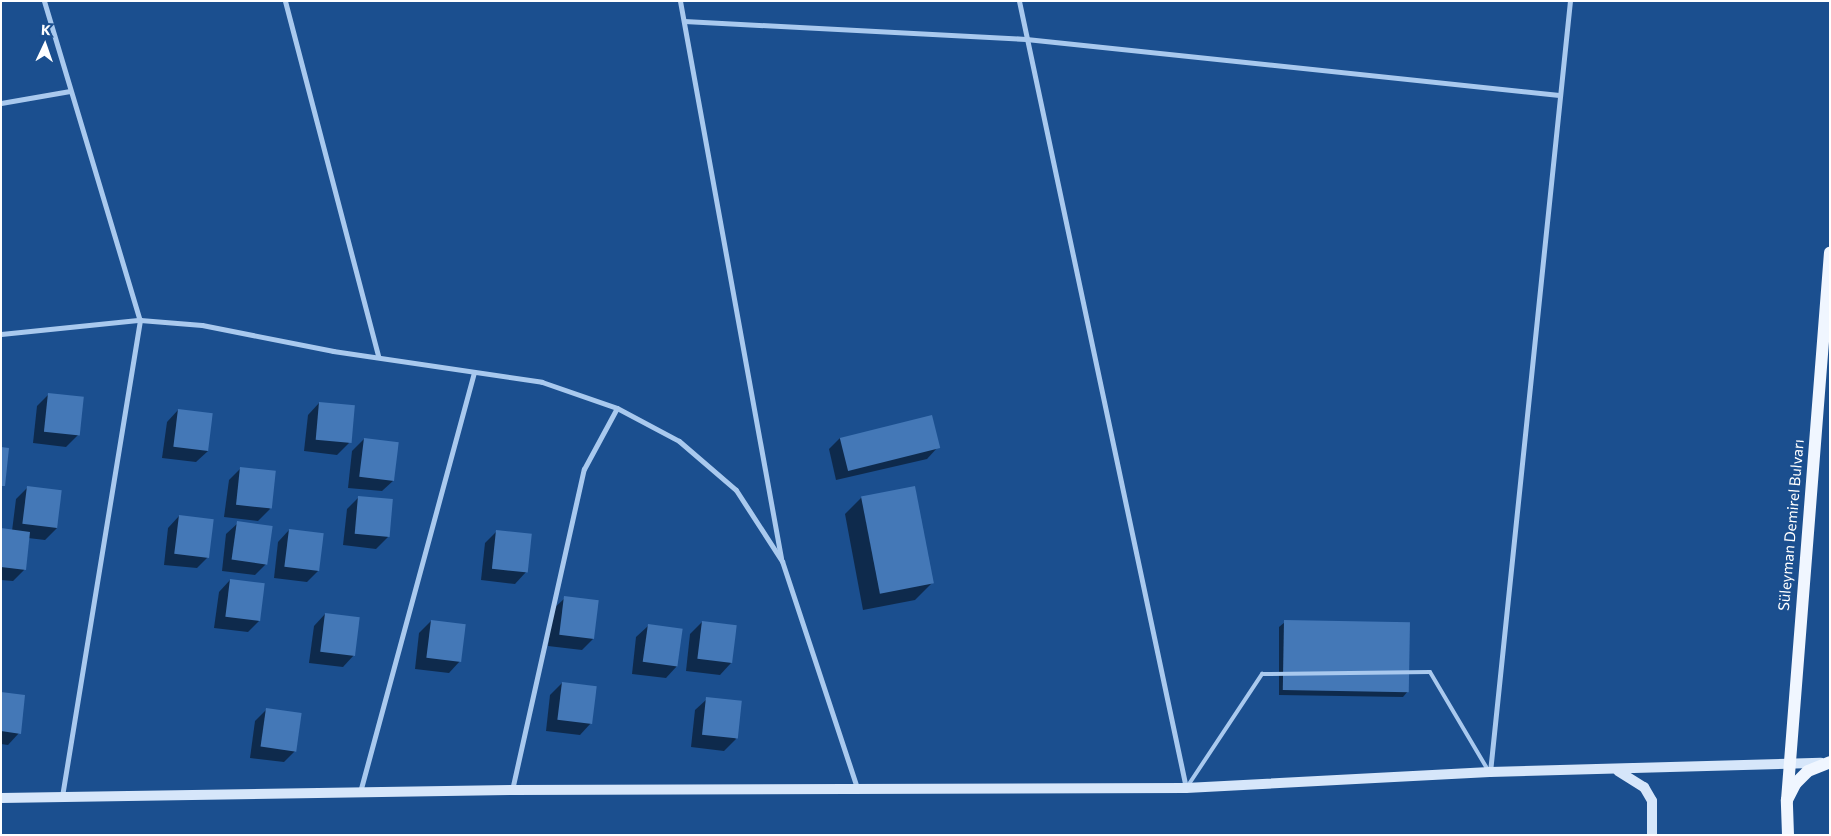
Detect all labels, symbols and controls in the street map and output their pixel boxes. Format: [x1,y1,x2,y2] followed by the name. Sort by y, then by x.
[20,20,70,70] north arrow
[40,21,51,38] text: K
[1775,438,1807,612] street label: Süleyman Demirel Bulvarı

